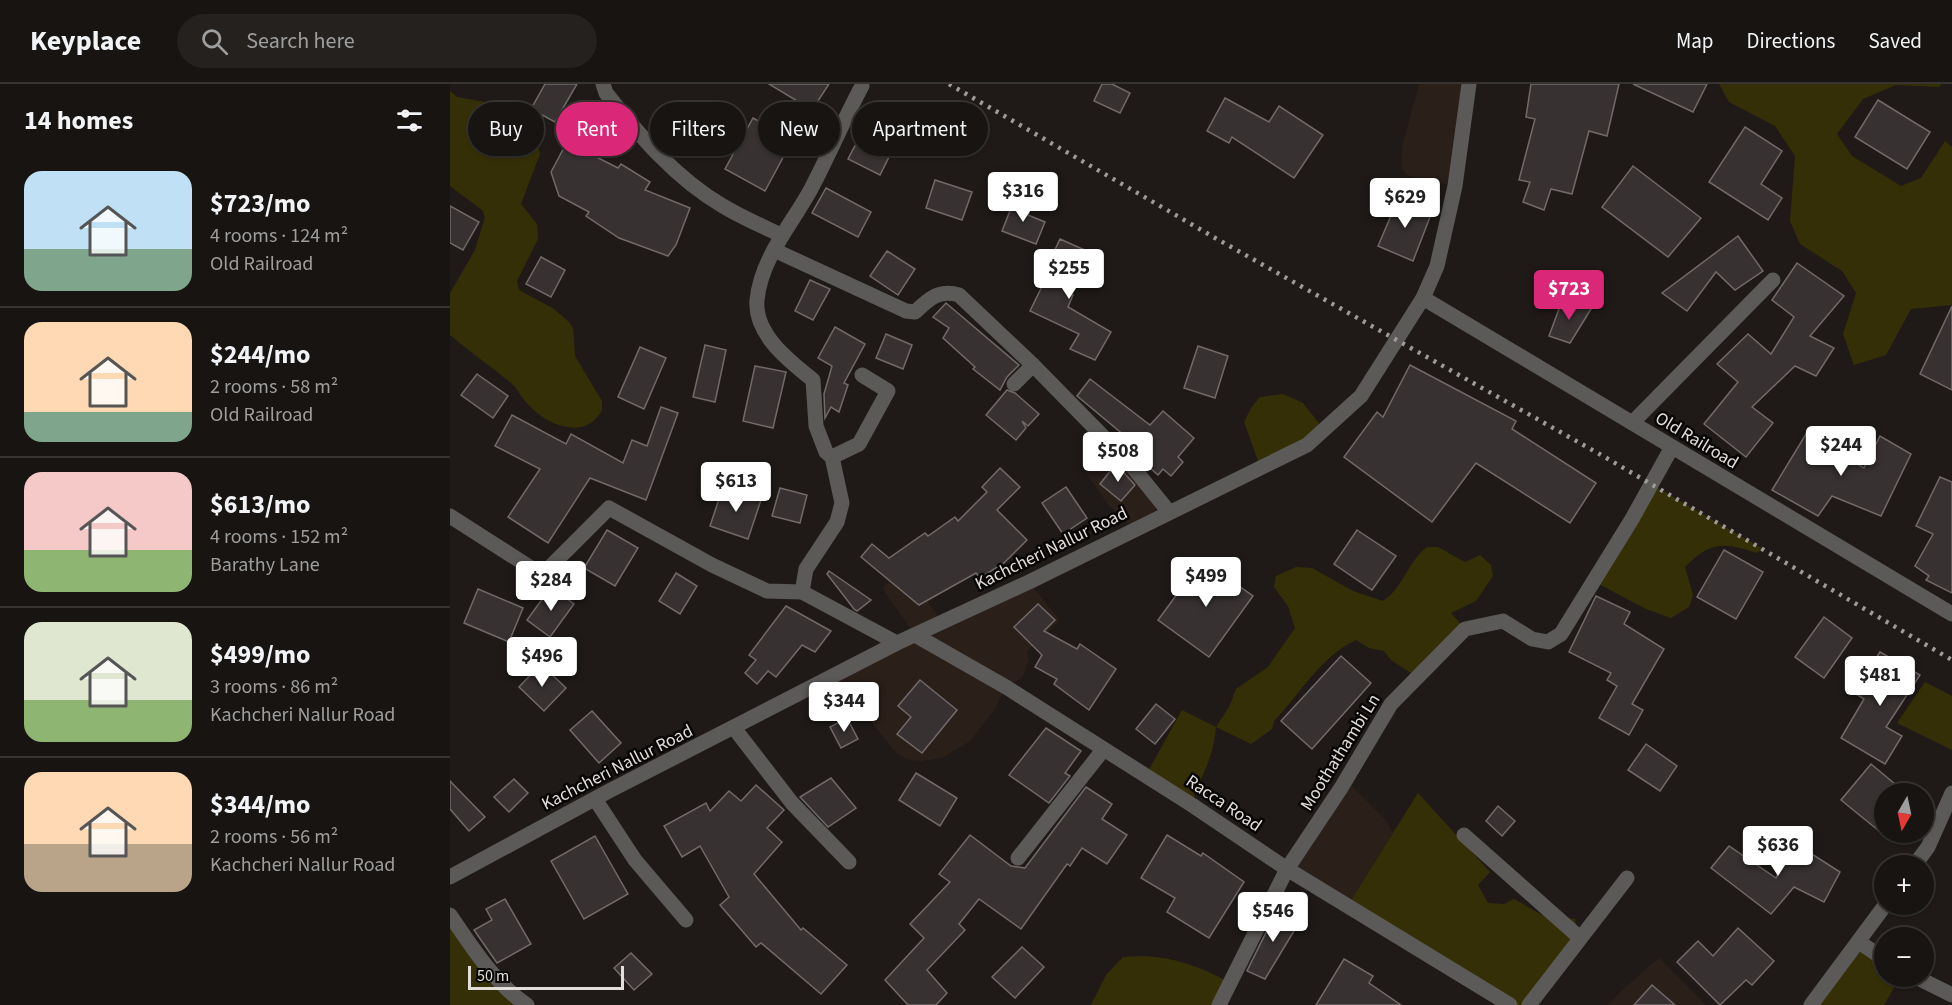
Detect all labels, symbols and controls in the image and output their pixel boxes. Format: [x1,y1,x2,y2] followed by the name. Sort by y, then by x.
[177,14,597,68] search box
[30,21,141,61] text: Keyplace
[198,25,231,58] icon: search
[246,25,355,57] text: Search here
[1676,26,1714,56] text: Map
[1747,26,1835,56] text: Directions
[1868,26,1922,56] text: Saved
[24,102,133,139] text: 14 homes
[468,102,544,156] chip: Buy
[556,102,638,156] chip: Rent
[650,102,746,156] chip: Filters
[758,102,840,156] chip: New
[852,102,988,156] chip: Apartment
[393,104,426,137] icon: filters
[987,172,1059,223] pin: $316
[1002,177,1044,205] text: $316
[1369,178,1441,229] pin: $629
[1384,183,1426,211] text: $629
[210,185,310,222] text: $723/mo
[72,195,144,267] icon: home
[210,222,348,250] text: 4 rooms · 124 m²
[1033,249,1105,300] pin: $255
[210,250,313,278] text: Old Railroad
[1048,254,1090,282] text: $255
[1533,270,1605,321] pin: $723
[1548,275,1590,303] text: $723
[210,336,310,373] text: $244/mo
[72,346,144,418] icon: home
[210,373,338,401] text: 2 rooms · 58 m²
[210,401,313,429] text: Old Railroad
[1650,406,1743,475] street label: Old Railroad
[1805,426,1877,477] pin: $244
[1820,431,1862,459] text: $244
[1082,432,1154,483] pin: $508
[1097,437,1139,465] text: $508
[700,462,772,513] pin: $613
[715,467,757,495] text: $613
[210,486,310,523] text: $613/mo
[72,496,144,568] icon: home
[971,501,1132,596] street label: Kachcheri Nallur Road
[210,523,348,551] text: 4 rooms · 152 m²
[210,551,320,579] text: Barathy Lane
[1170,557,1242,608] pin: $499
[515,561,587,612] pin: $284
[1185,562,1227,590] text: $499
[530,566,572,594] text: $284
[210,636,310,673] text: $499/mo
[506,637,578,688] pin: $496
[521,642,563,670] text: $496
[72,646,144,718] icon: home
[1844,656,1916,707] pin: $481
[1859,661,1901,689] text: $481
[210,673,338,701] text: 3 rooms · 86 m²
[808,682,880,733] pin: $344
[823,687,865,715] text: $344
[1294,689,1386,815] street label: Moothathambi Ln
[210,701,395,729] text: Kachcheri Nallur Road
[537,718,697,816] street label: Kachcheri Nallur Road
[1181,769,1267,838] street label: Racca Road
[1874,783,1934,843] north arrow
[1874,783,1934,987] map controls
[210,786,310,823] text: $344/mo
[72,796,144,868] icon: home
[210,823,338,851] text: 2 rooms · 56 m²
[1742,826,1814,877] pin: $636
[1757,831,1799,859] text: $636
[210,851,395,879] text: Kachcheri Nallur Road
[1874,855,1934,915] button: +
[1237,892,1309,943] pin: $546
[1252,897,1294,925] text: $546
[1874,927,1934,987] button: −
[468,963,624,990] scale bar
[477,965,509,987] text: 50 m

